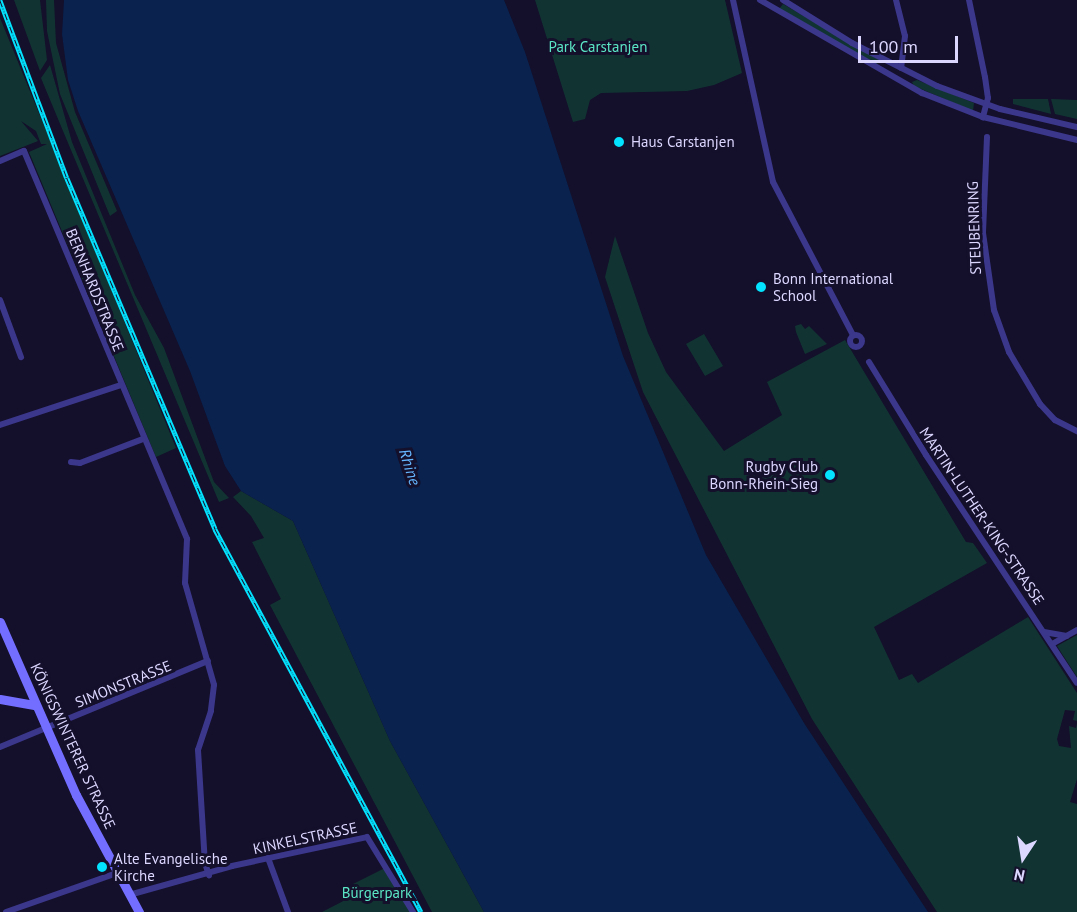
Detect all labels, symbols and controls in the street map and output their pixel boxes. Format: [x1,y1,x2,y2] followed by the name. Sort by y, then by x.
[861,24,962,62] scale bar
[869,35,918,58] text: 100 m
[548,38,648,56] park label: Park Carstanjen
[631,133,735,151] place label: Haus Carstanjen
[612,135,626,149] marker: Haus Carstanjen
[963,181,985,275] street label: STEUBENRING
[62,226,128,354] street label: BERNHARDSTRASSE
[773,269,893,304] place label: Bonn International School
[754,280,768,294] marker: Bonn International School
[916,424,1048,608] street label: MARTIN-LUTHER-KING-STRASSE
[395,446,425,488] water label: Rhine
[710,457,818,492] place label: Rugby Club Bonn-Rhein-Sieg
[823,468,837,482] marker: Rugby Club Bonn-Rhein-Sieg
[72,657,174,711] street label: SIMONSTRASSE
[27,660,119,832] street label: KÖNIGSWINTERER STRASSE
[251,818,359,858] street label: KINKELSTRASSE
[993,828,1053,888] north arrow
[114,849,228,884] place label: Alte Evangelische Kirche
[95,860,109,874] marker: Alte Evangelische Kirche
[1012,865,1026,886] text: N
[342,884,412,902] park label: Bürgerpark

